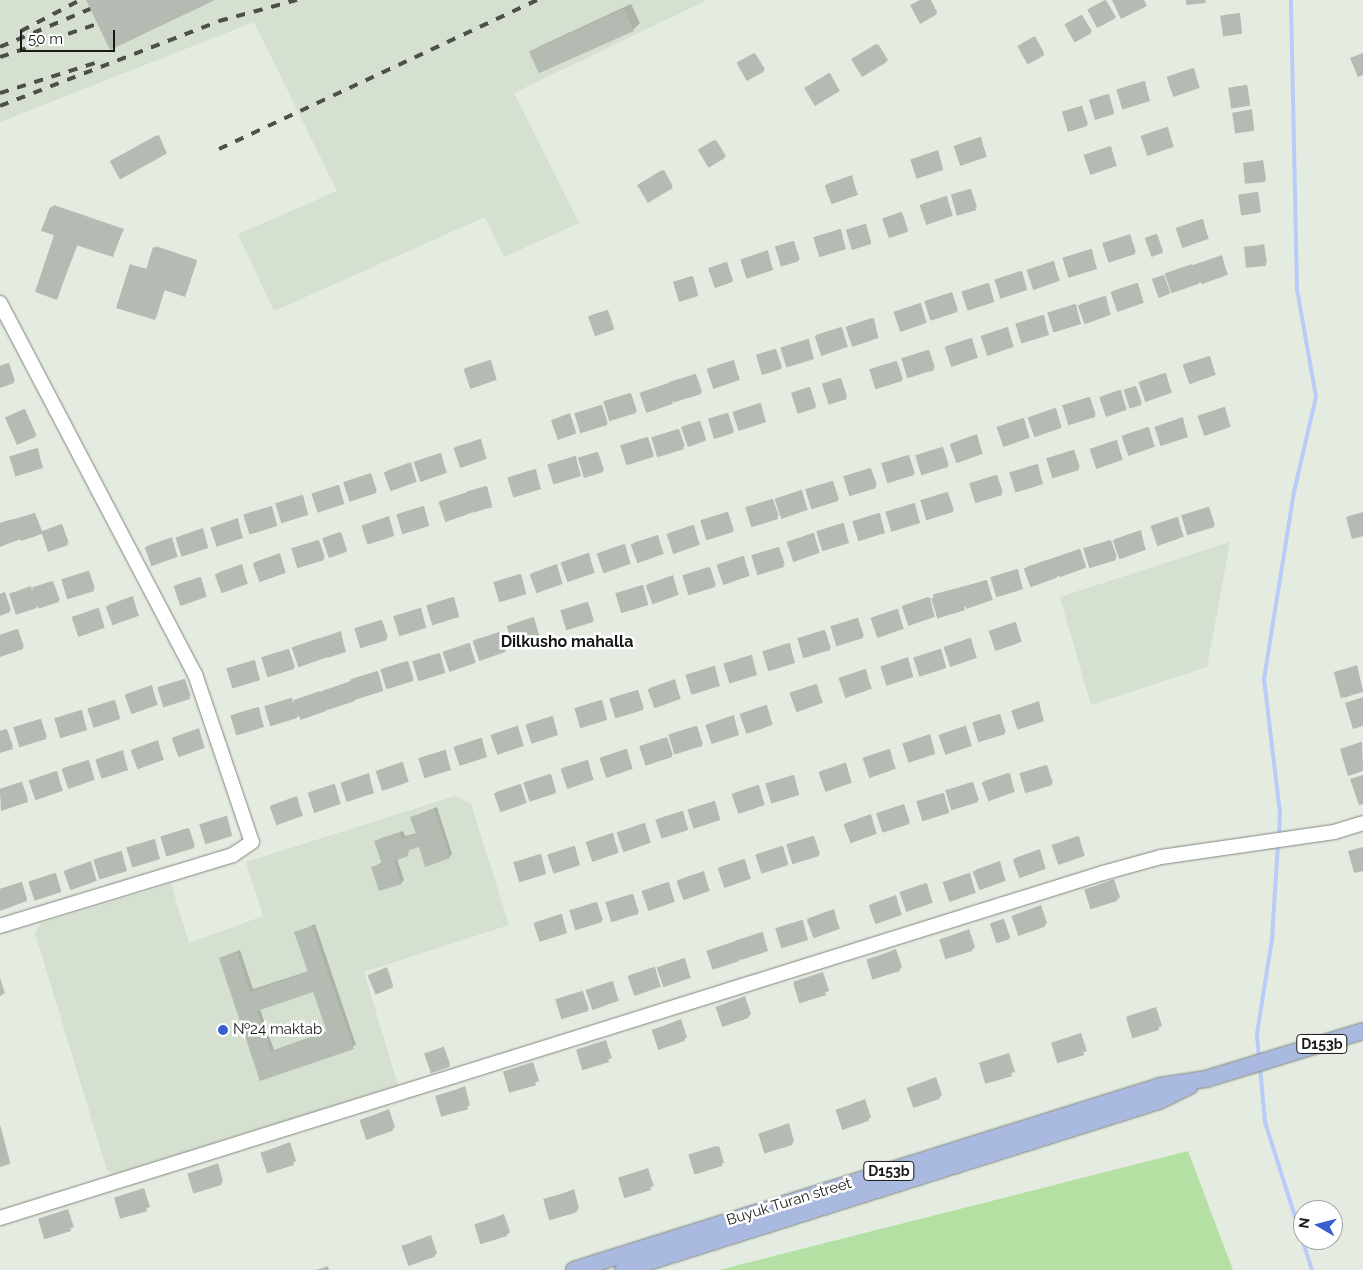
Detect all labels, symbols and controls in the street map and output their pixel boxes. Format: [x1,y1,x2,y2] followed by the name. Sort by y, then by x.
[22,20,118,52] scale bar
[28,30,63,48] text: 50 m
[501,632,633,652] district label: Dilkusho mahalla
[233,1021,322,1039] place label: №24 maktab
[217,1024,229,1036] marker: №24 maktab
[1296,1032,1348,1056] road number: D153b
[863,1160,915,1182] road number: D153b
[724,1174,854,1230] street label: Buyuk Turan street
[1293,1200,1343,1250] north arrow
[1295,1217,1313,1229] text: N

